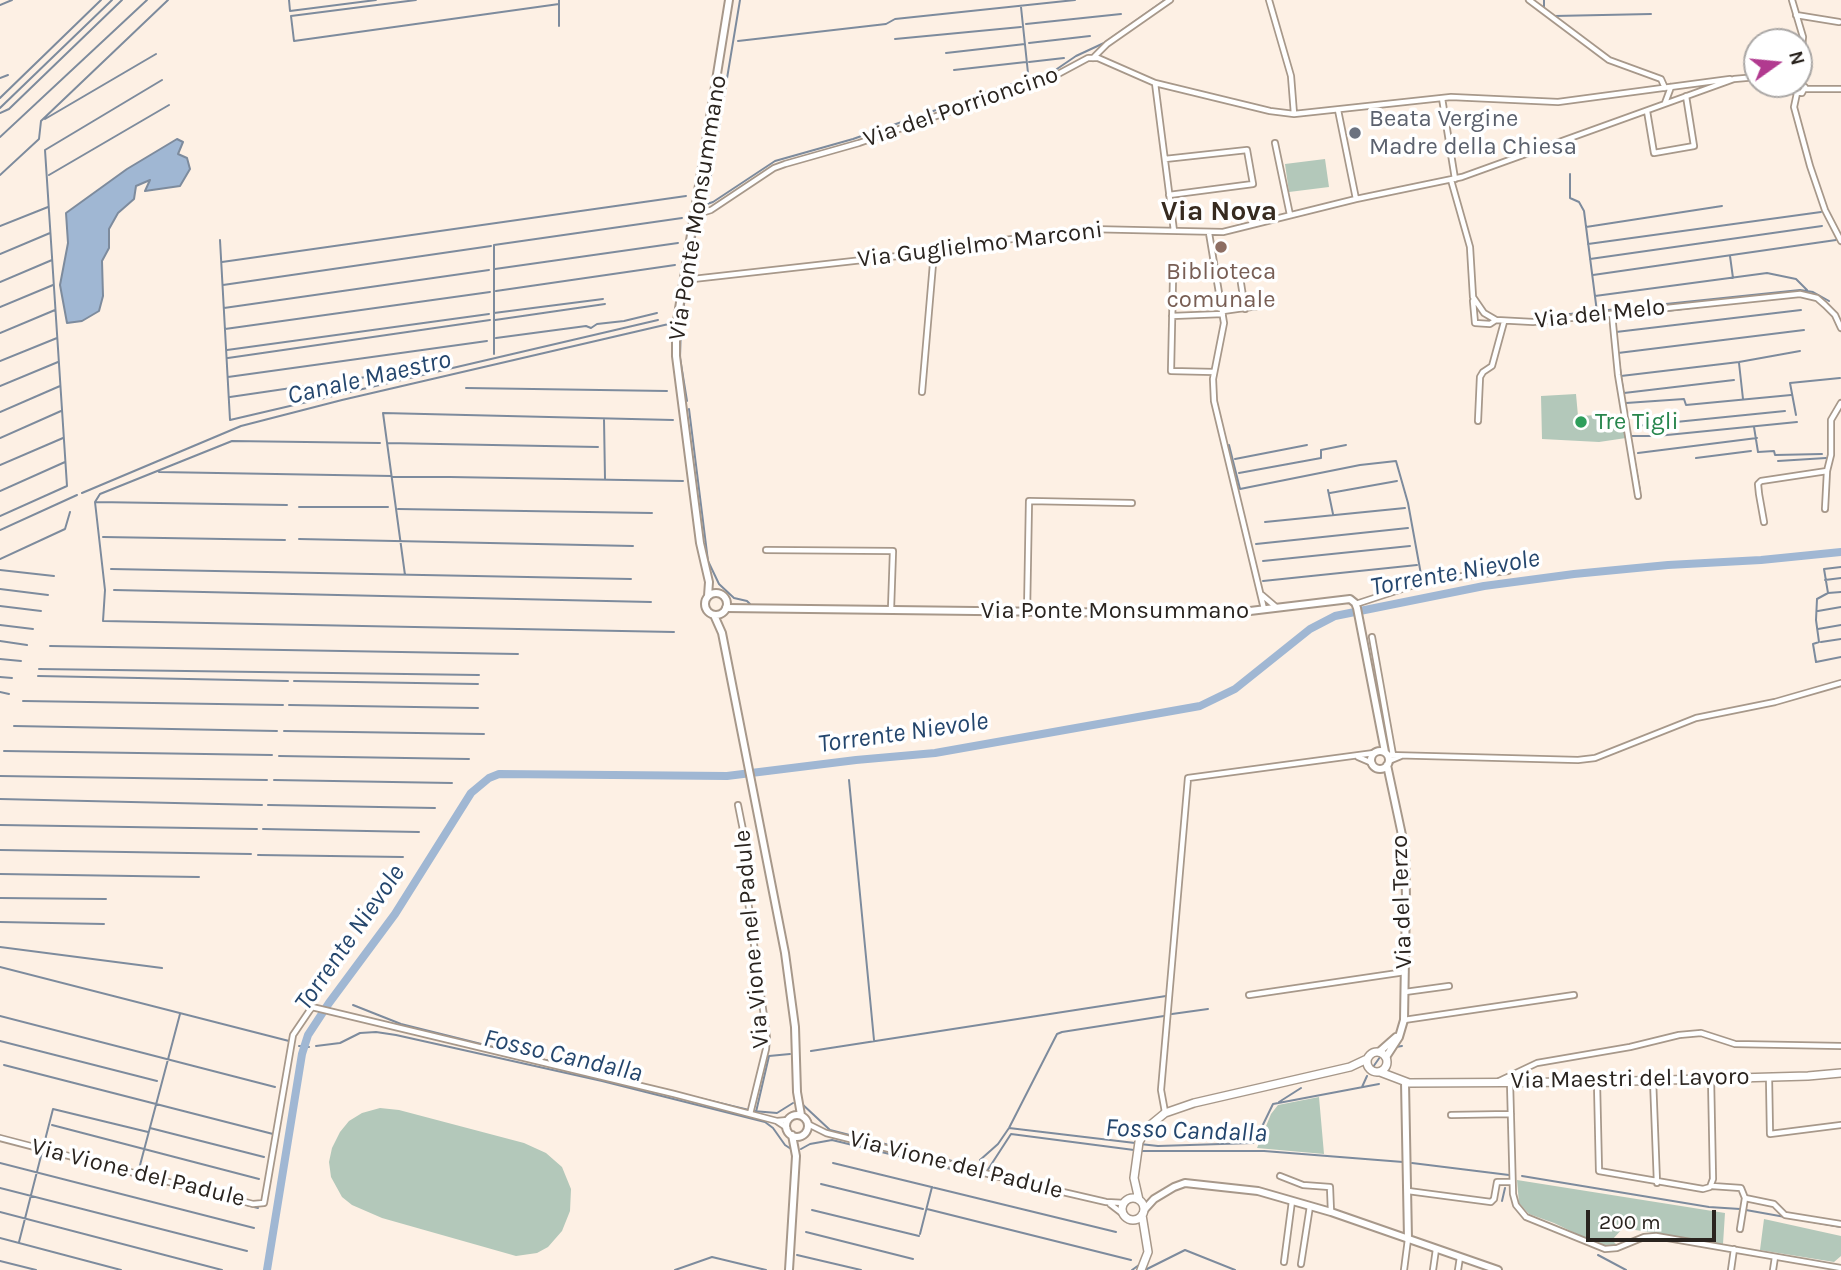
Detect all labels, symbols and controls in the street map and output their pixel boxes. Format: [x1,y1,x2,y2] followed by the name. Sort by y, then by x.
[1743,28,1813,98] north arrow
[1784,49,1809,68] text: N
[860,60,1062,154] street label: Via del Porrioncino
[663,73,733,343] street label: Via Ponte Monsummano
[1369,105,1577,161] place label: Beata Vergine Madre della Chiesa
[1347,125,1363,141] marker: Beata Vergine Madre della Chiesa
[1161,195,1277,229] district label: Via Nova
[856,216,1104,274] street label: Via Guglielmo Marconi
[1213,239,1229,255] marker: Biblioteca comunale
[1166,258,1276,314] place label: Biblioteca comunale
[1533,293,1667,335] street label: Via del Melo
[284,344,454,412] water label: Canale Maestro
[1595,408,1679,436] place label: Tre Tigli
[1573,414,1589,430] marker: Tre Tigli
[1368,543,1542,603] water label: Torrente Nievole
[981,597,1249,625] street label: Via Ponte Monsummano
[816,706,990,760] water label: Torrente Nievole
[728,828,776,1050] street label: Via Vione nel Padule
[1385,834,1419,970] street label: Via del Terzo
[288,859,412,1017] water label: Torrente Nievole
[481,1023,645,1089] water label: Fosso Candalla
[1510,1063,1750,1095] street label: Via Maestri del Lavoro
[1104,1113,1268,1149] water label: Fosso Candalla
[846,1125,1066,1205] street label: Via Vione del Padule
[28,1133,248,1213] street label: Via Vione del Padule
[1589,1196,1718,1240] scale bar
[1599,1210,1661,1234] text: 200 m

